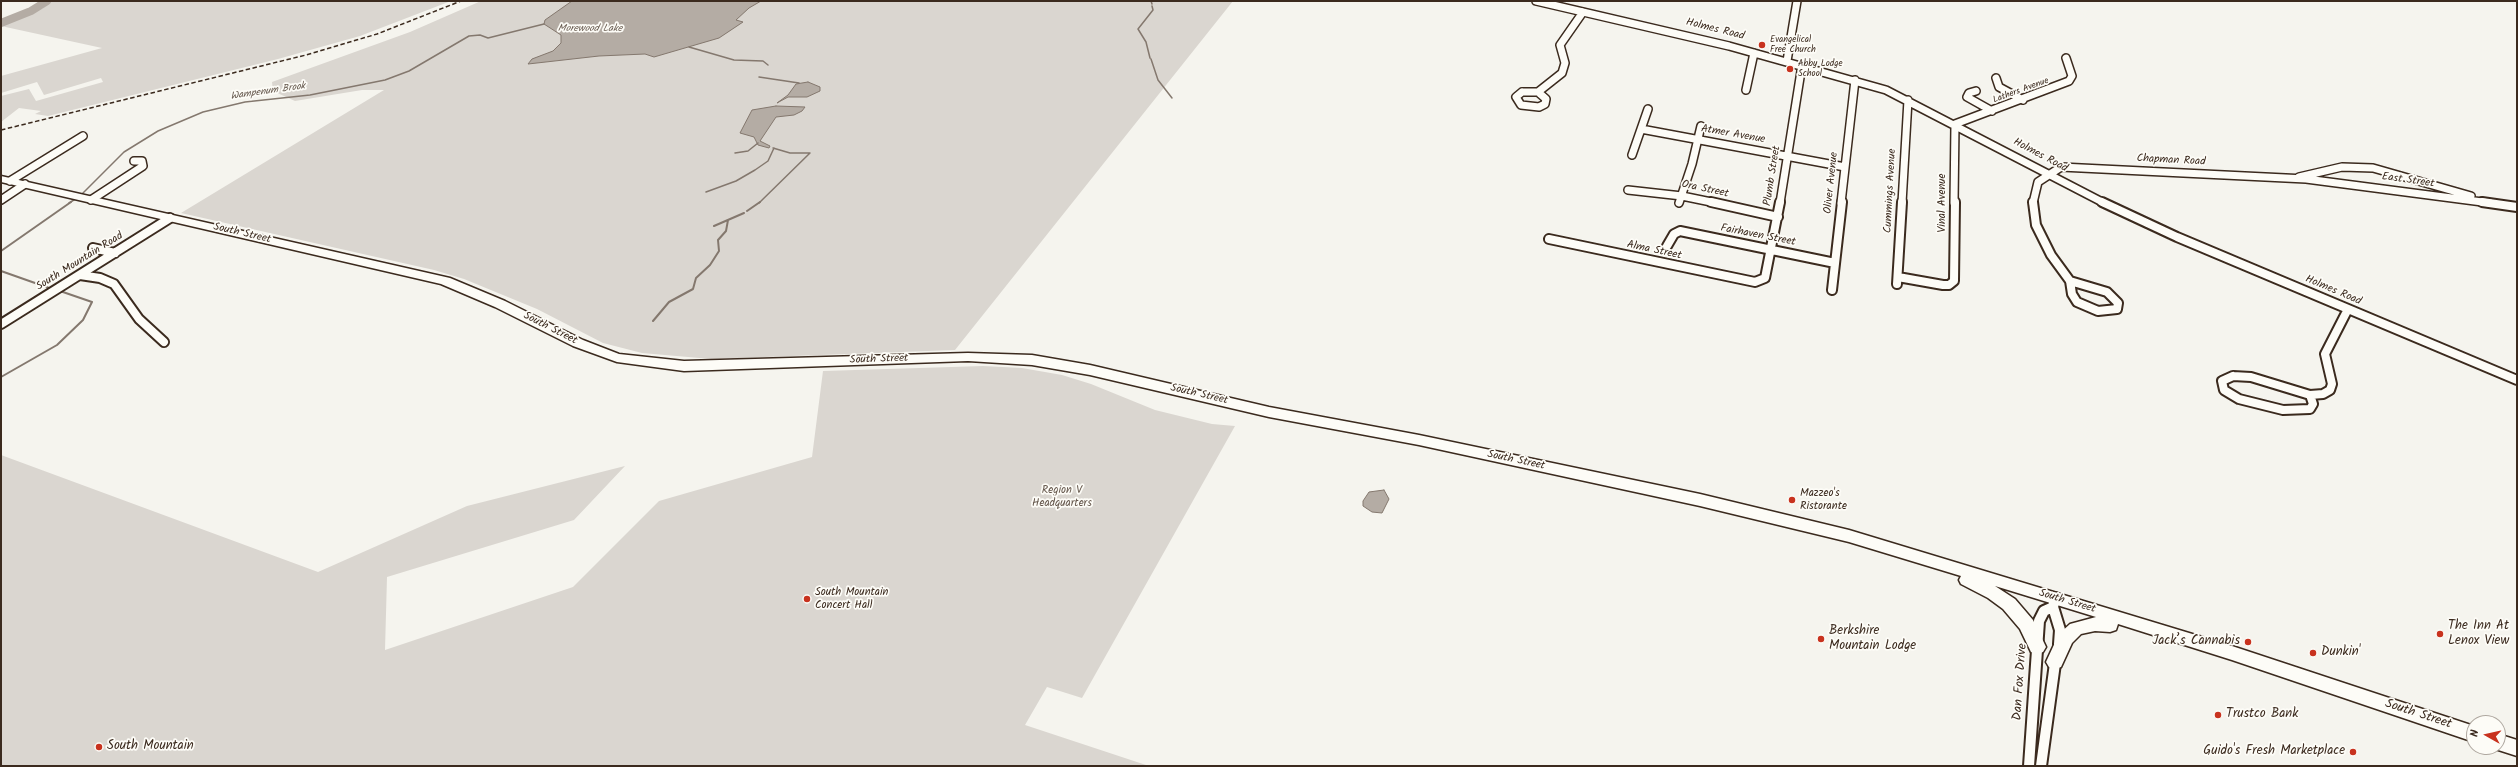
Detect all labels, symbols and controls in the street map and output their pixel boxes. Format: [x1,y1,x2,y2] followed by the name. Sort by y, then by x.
[1684,16,1746,44] street label: Holmes Road
[558,23,622,35] water label: Morewood Lake
[1770,35,1816,56] place label: Evangelical Free Church
[1757,40,1767,50] marker: Evangelical Free Church
[1798,59,1843,80] place label: Abby Lodge School
[1785,64,1795,74] marker: Abby Lodge School
[1992,76,2050,106] street label: Lathers Avenue
[230,81,306,103] water label: Wampenum Brook
[1700,123,1766,147] street label: Atmer Avenue
[2010,136,2070,176] street label: Holmes Road
[1762,145,1784,207] street label: Plumb Street
[1882,148,1900,234] street label: Cummings Avenue
[1822,151,1842,215] street label: Oliver Avenue
[2136,153,2206,169] street label: Chapman Road
[2381,171,2435,191] street label: East Street
[1936,174,1950,232] street label: Vinal Avenue
[1680,179,1730,201] street label: Ora Street
[212,221,272,247] street label: South Street
[1719,222,1797,250] street label: Fairhaven Street
[34,230,126,294] street label: South Mountain Road
[1625,239,1683,263] street label: Alma Street
[2303,273,2363,309] street label: Holmes Road
[521,310,579,348] street label: South Street
[850,352,908,368] street label: South Street
[1169,382,1229,408] street label: South Street
[1486,448,1546,474] street label: South Street
[1032,484,1092,510] park label: Region V Headquarters
[1800,487,1847,513] place label: Mazzeo's Ristorante
[1787,495,1797,505] marker: Mazzeo's Ristorante
[815,586,888,612] place label: South Mountain Concert Hall
[2037,587,2097,617] street label: South Street
[802,594,812,604] marker: South Mountain Concert Hall
[2448,619,2509,650] place label: The Inn At Lenox View
[1829,624,1916,655] place label: Berkshire Mountain Lodge
[2435,629,2445,639] marker: The Inn At Lenox View
[1816,634,1826,644] marker: Berkshire Mountain Lodge
[2152,634,2240,650] place label: Jack’s Cannabis
[2243,637,2253,647] marker: Jack’s Cannabis
[2011,643,2031,721] street label: Dan Fox Drive
[2321,645,2361,661] place label: Dunkin'
[2308,648,2318,658] marker: Dunkin'
[2383,697,2453,733] street label: South Street
[2226,707,2298,723] place label: Trustco Bank
[2213,710,2223,720] marker: Trustco Bank
[2466,715,2506,755] north arrow
[2466,729,2485,738] text: N
[107,739,194,755] place label: South Mountain
[94,742,104,752] marker: South Mountain
[2203,744,2345,760] place label: Guido's Fresh Marketplace
[2348,747,2358,757] marker: Guido's Fresh Marketplace

